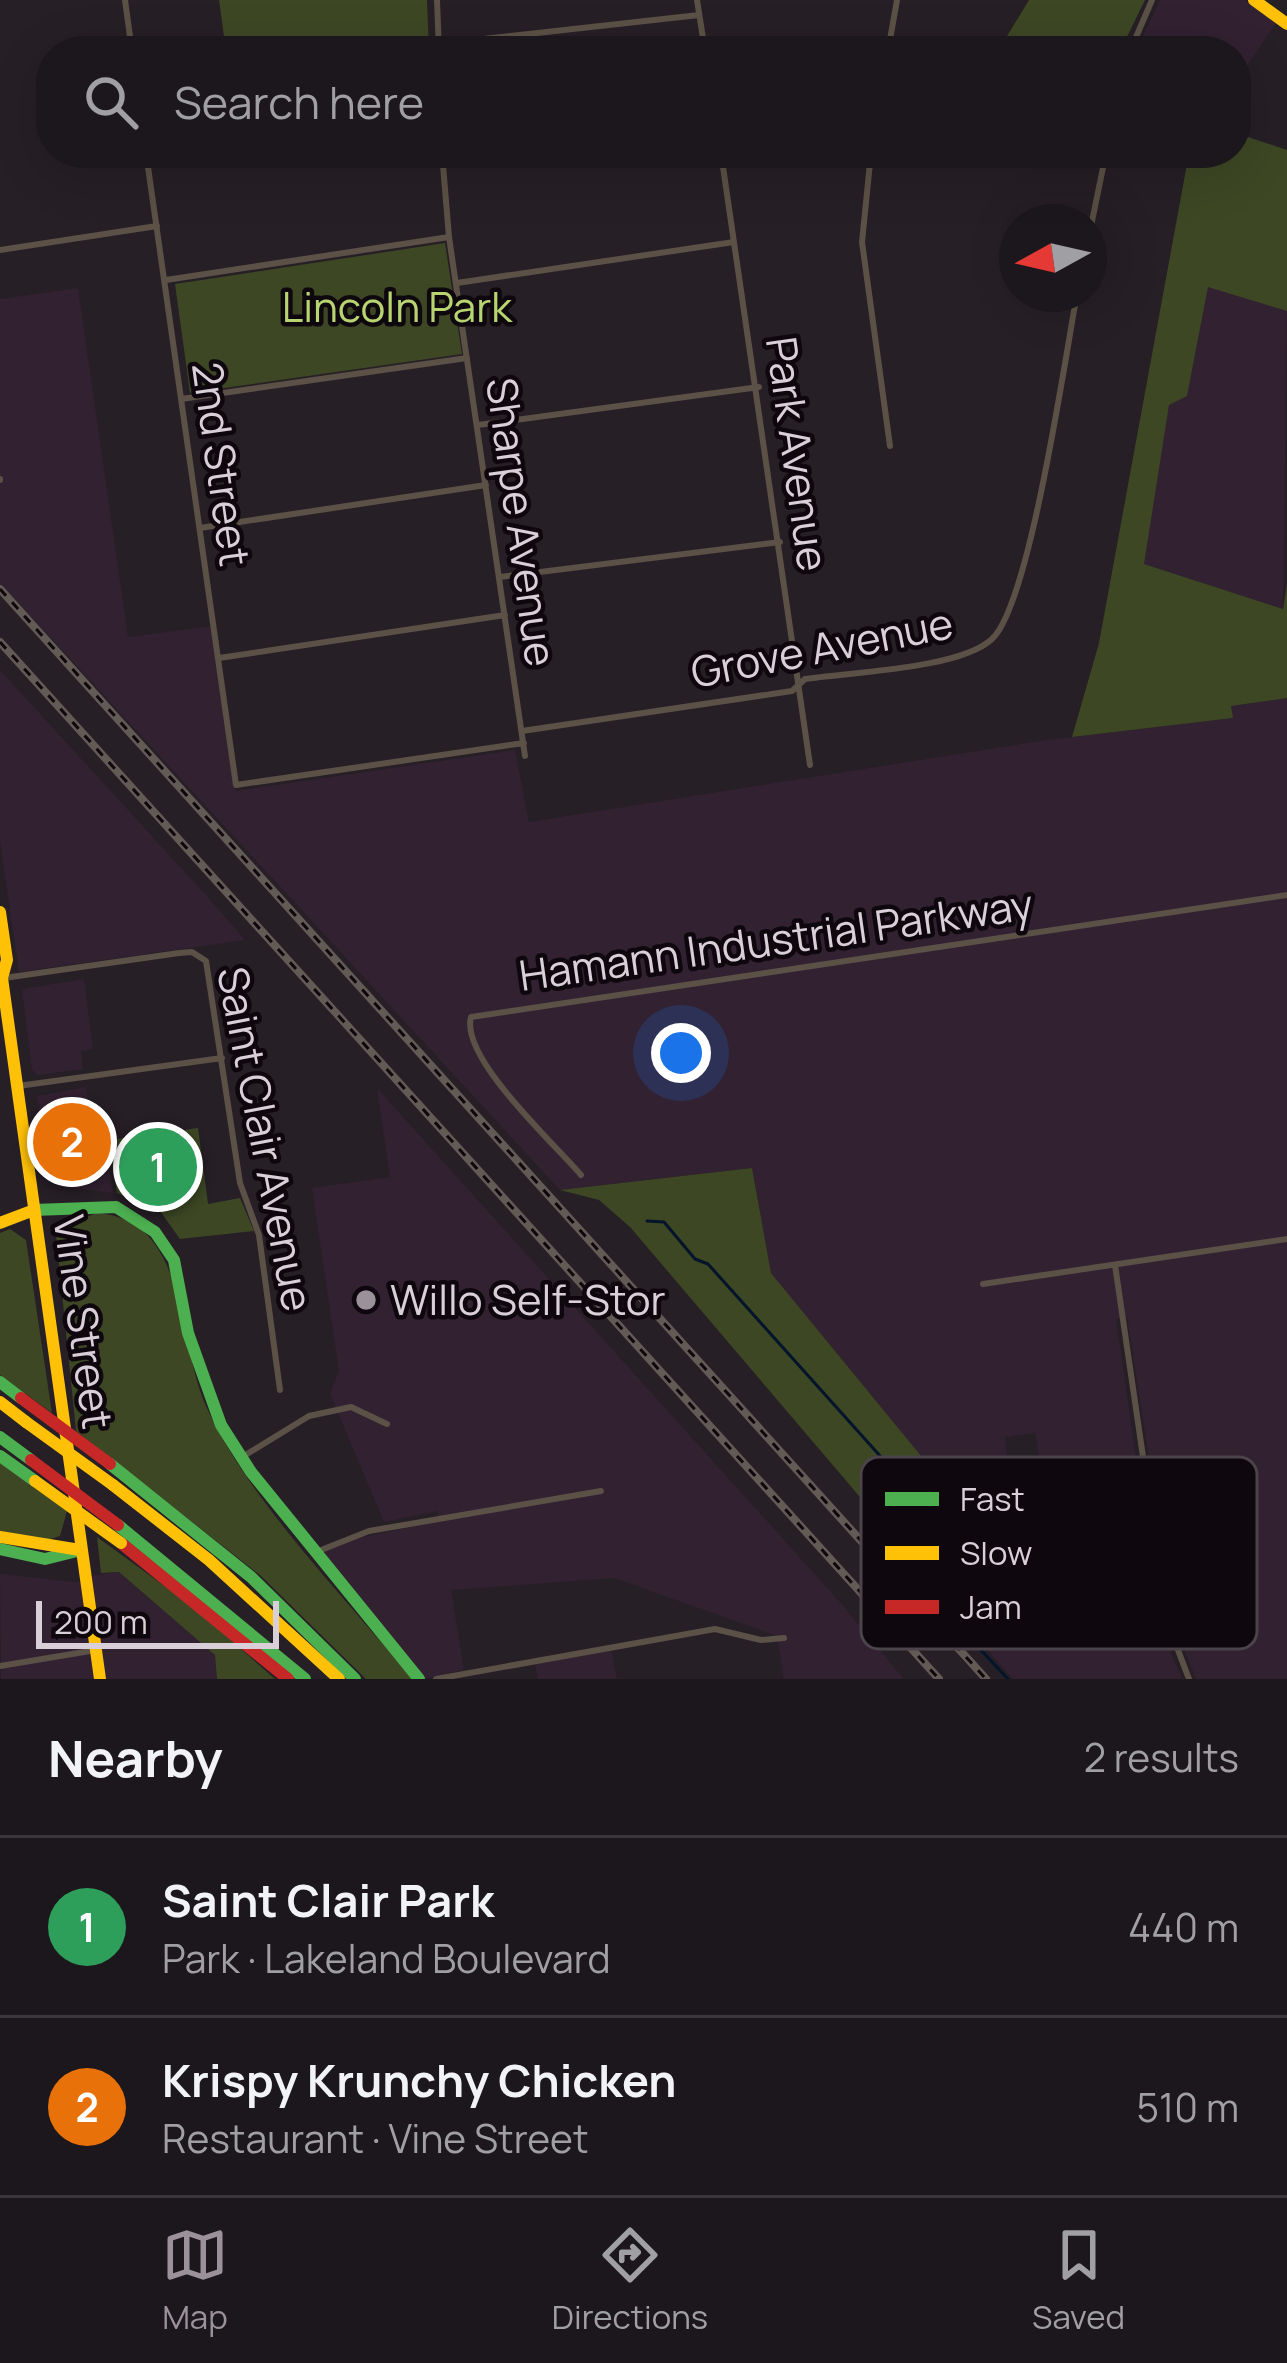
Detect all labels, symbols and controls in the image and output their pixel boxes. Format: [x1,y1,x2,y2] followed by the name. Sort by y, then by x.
[36,36,1251,168] search box
[78,69,144,135] icon: search
[174,71,424,133] text: Search here
[999,204,1107,312] north arrow
[282,277,513,335] park label: Lincoln Park
[753,333,843,575] street label: Park Avenue
[179,358,265,570] street label: 2nd Street
[473,374,571,670] street label: Sharpe Avenue
[686,593,958,701] street label: Grove Avenue
[515,874,1036,1004] street label: Hamann Industrial Parkway
[204,962,328,1316] street label: Saint Clair Avenue
[651,1023,711,1083] your location
[33,1097,111,1187] pin: 2
[119,1122,197,1212] pin: 1
[40,1211,128,1433] street label: Vine Street
[390,1270,666,1328] place label: Willo Self-Stor
[353,1287,379,1313] marker: Willo Self-Stor
[861,1457,1257,1649] legend
[960,1476,1025,1521] text: Fast
[960,1530,1032,1575] text: Slow
[960,1584,1022,1629] text: Jam
[36,1595,279,1648] scale bar
[54,1599,148,1644] text: 200 m
[48,1723,223,1792] text: Nearby
[1084,1730,1239,1784] text: 2 results
[162,1869,494,1931] text: Saint Clair Park
[78,1900,96,1954] text: 1
[1128,1900,1239,1954] text: 440 m
[162,1931,611,1985] text: Park · Lakeland Boulevard
[162,2049,677,2111] text: Krispy Krunchy Chicken
[75,2080,99,2134] text: 2
[1137,2080,1239,2134] text: 510 m
[162,2111,589,2165] text: Restaurant · Vine Street
[162,2222,228,2339] tab: Map
[552,2222,708,2339] tab: Directions
[1032,2222,1125,2339] tab: Saved

